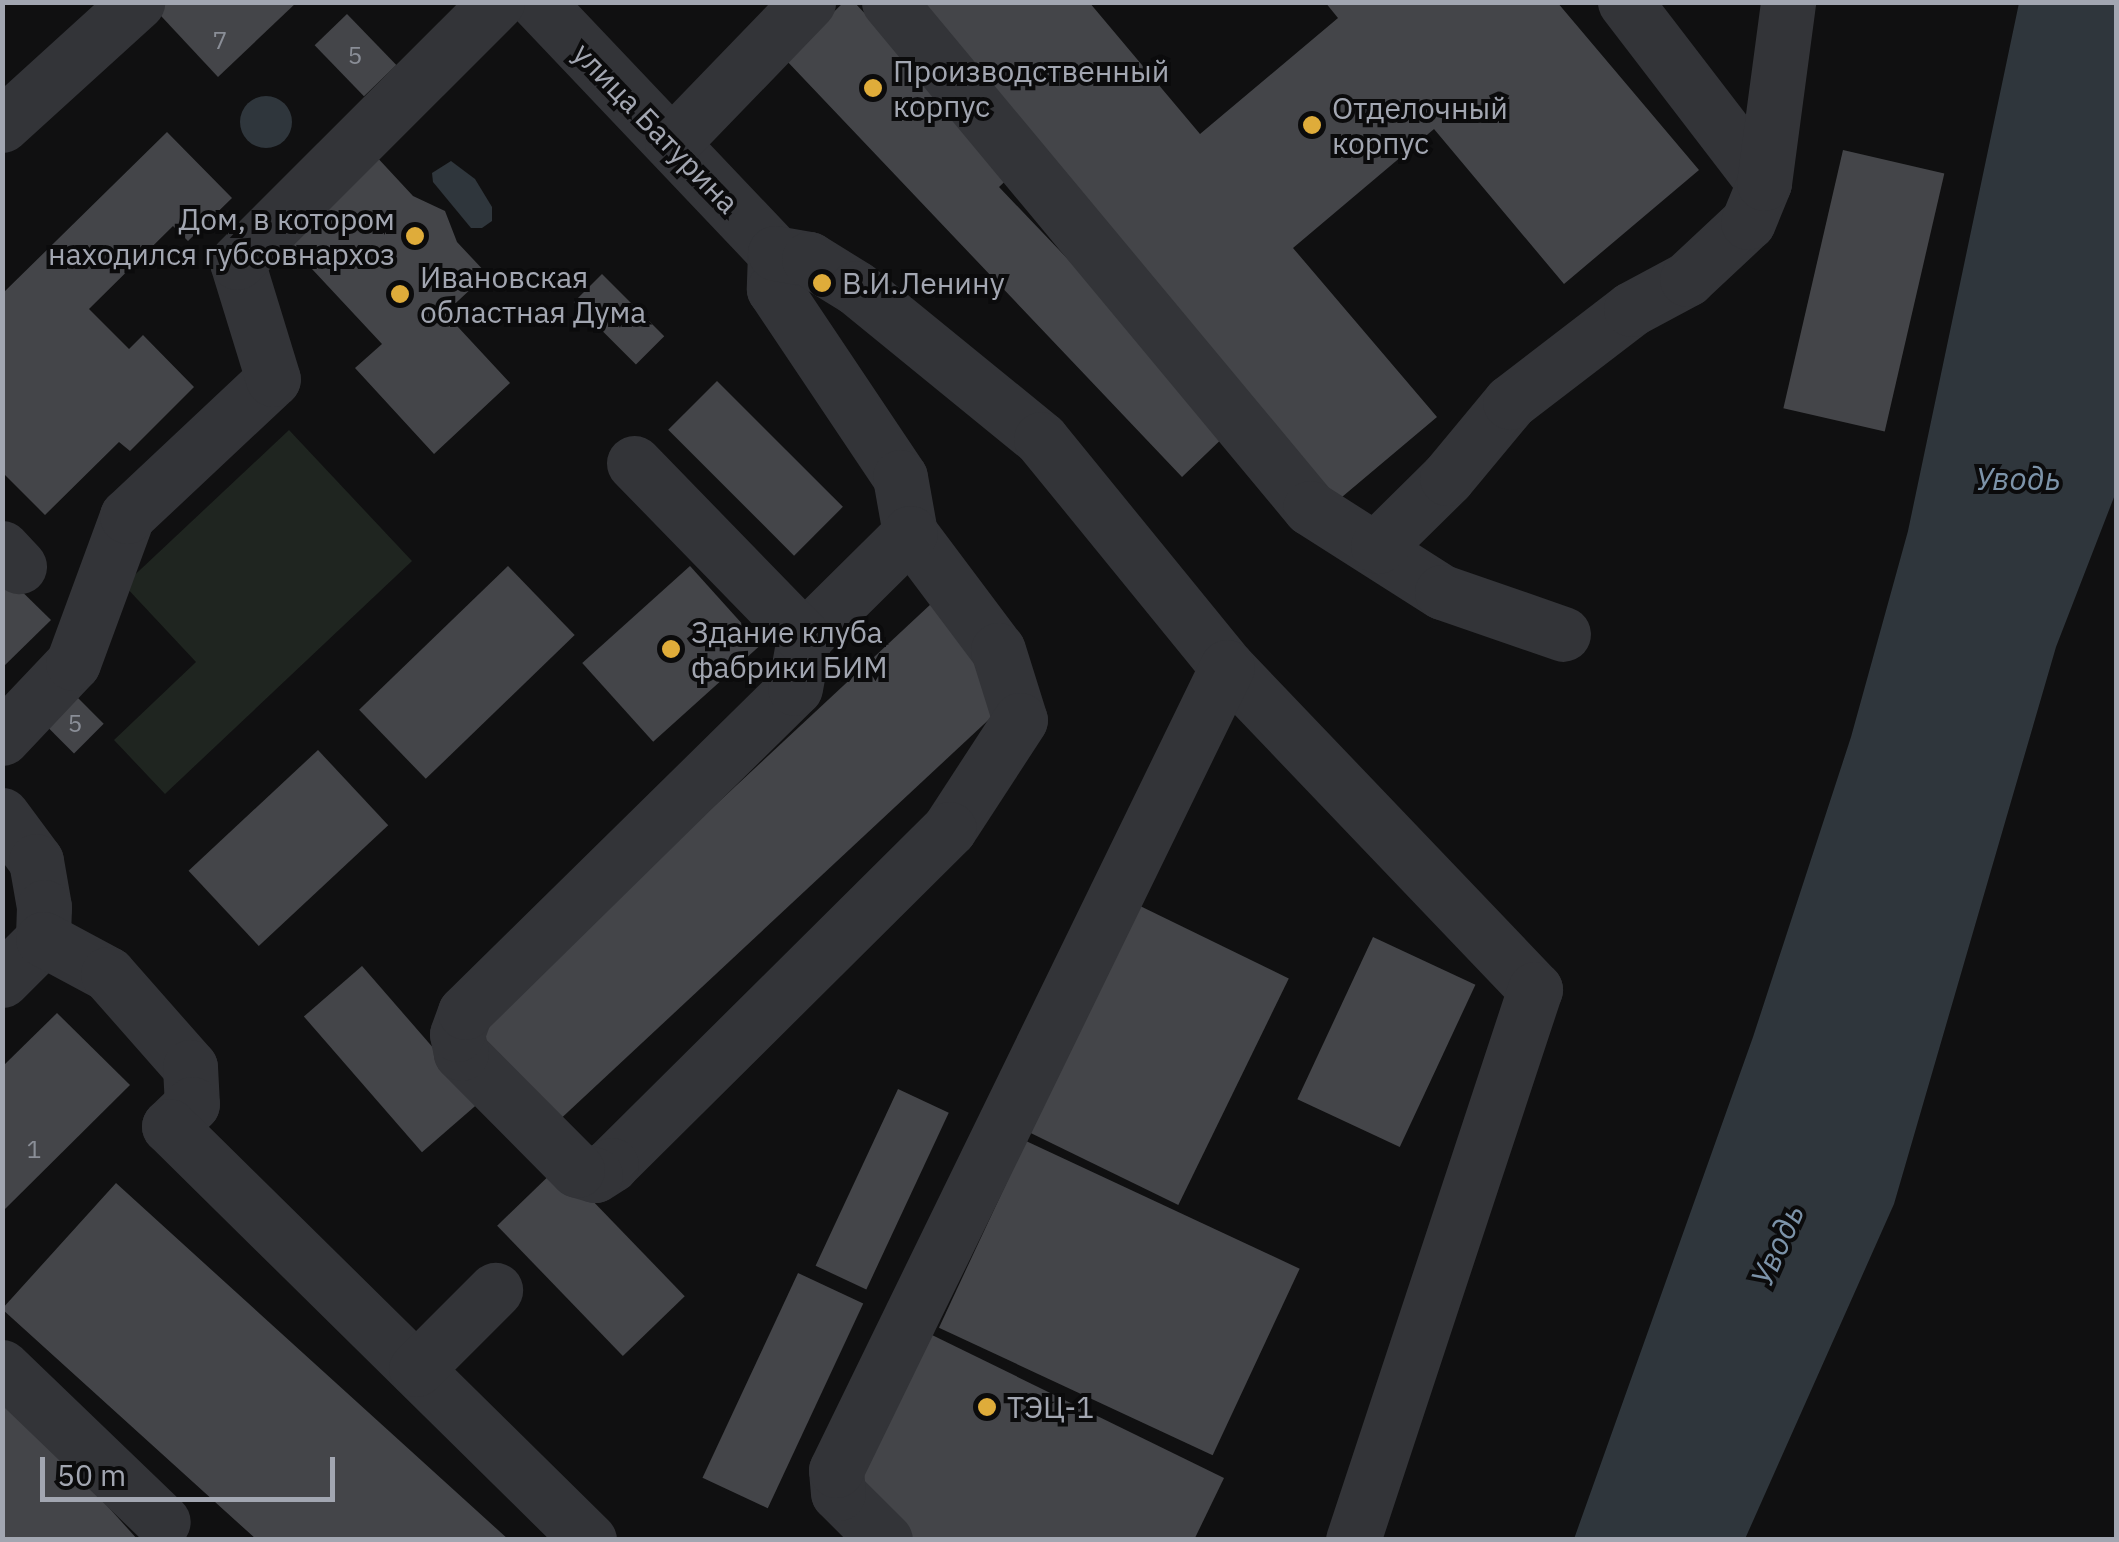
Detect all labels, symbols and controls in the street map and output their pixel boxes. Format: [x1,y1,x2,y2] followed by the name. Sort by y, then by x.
[213,25,227,55] house number: 7
[566,35,746,221] street label: улица Батурина
[348,40,362,70] house number: 5
[893,53,1169,124] place label: Производственный корпус
[862,77,884,99] marker: Производственный корпус
[1332,90,1508,160] place label: Отделочный корпус
[1301,114,1323,136] marker: Отделочный корпус
[48,201,395,272] place label: Дом, в котором находился губсовнархоз
[404,225,426,247] marker: Дом, в котором находился губсовнархоз
[420,259,646,330] place label: Ивановская областная Дума
[842,265,1005,301] place label: В.И.Ленину
[811,272,833,294] marker: В.И.Ленину
[389,283,411,305] marker: Ивановская областная Дума
[1975,459,2061,497] water label: Уводь
[691,614,887,684] place label: Здание клуба фабрики БИМ
[660,638,682,660] marker: Здание клуба фабрики БИМ
[68,708,82,738] house number: 5
[27,1134,41,1164] house number: 1
[1742,1198,1812,1292] water label: Уводь
[1007,1389,1094,1425] place label: ТЭЦ-1
[976,1396,998,1418] marker: ТЭЦ-1
[45,1437,340,1499] scale bar
[57,1455,126,1494] text: 50 m

